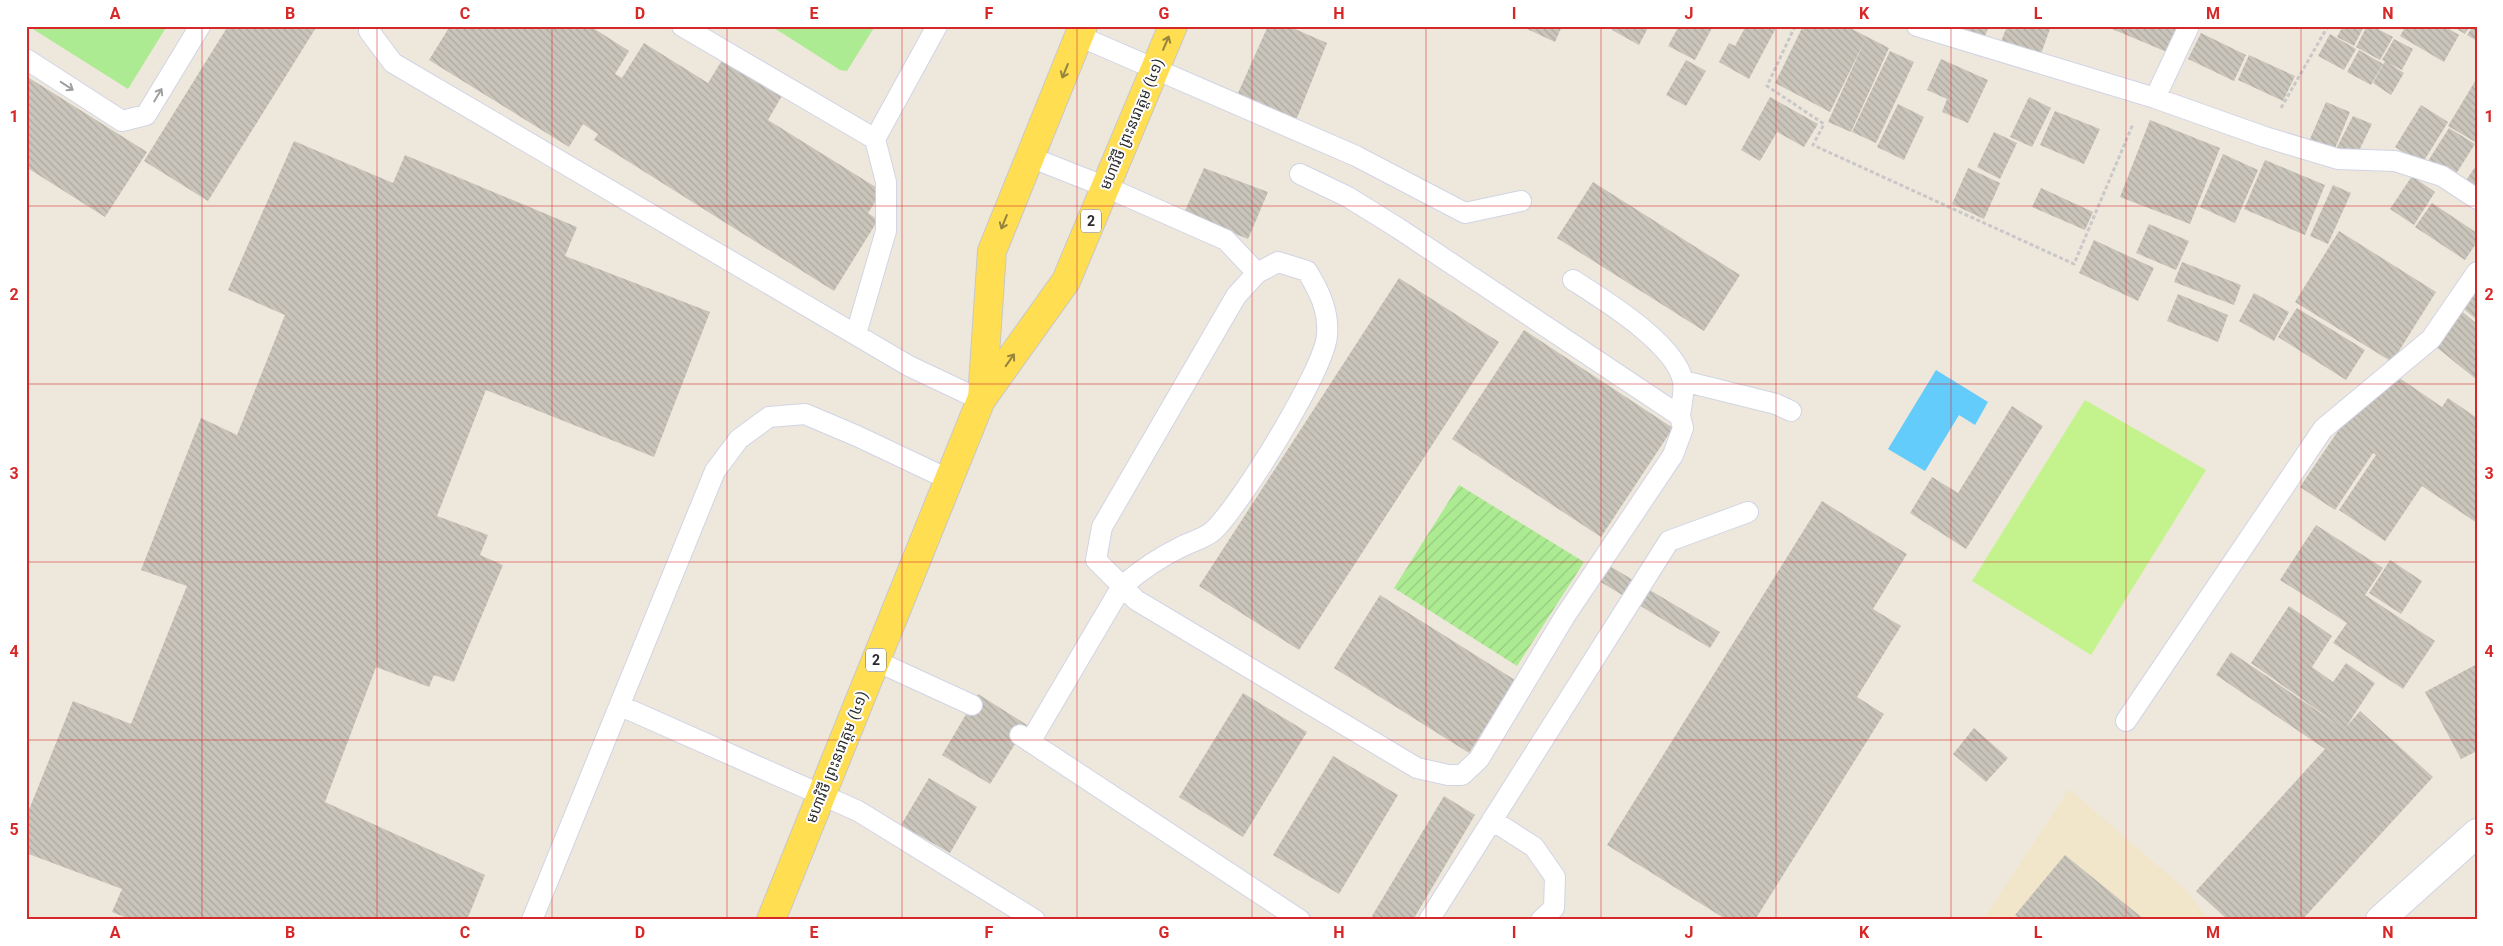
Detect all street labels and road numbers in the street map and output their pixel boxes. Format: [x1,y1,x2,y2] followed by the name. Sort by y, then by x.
[1096,55,1168,192] street label: មហាវិថី ព្រះនរោត្តម (៤១)
[1081,210,1101,232] road number: 2
[866,648,886,672] road number: 2
[802,688,872,826] street label: មហាវិថី ព្រះនរោត្តម (៤១)

